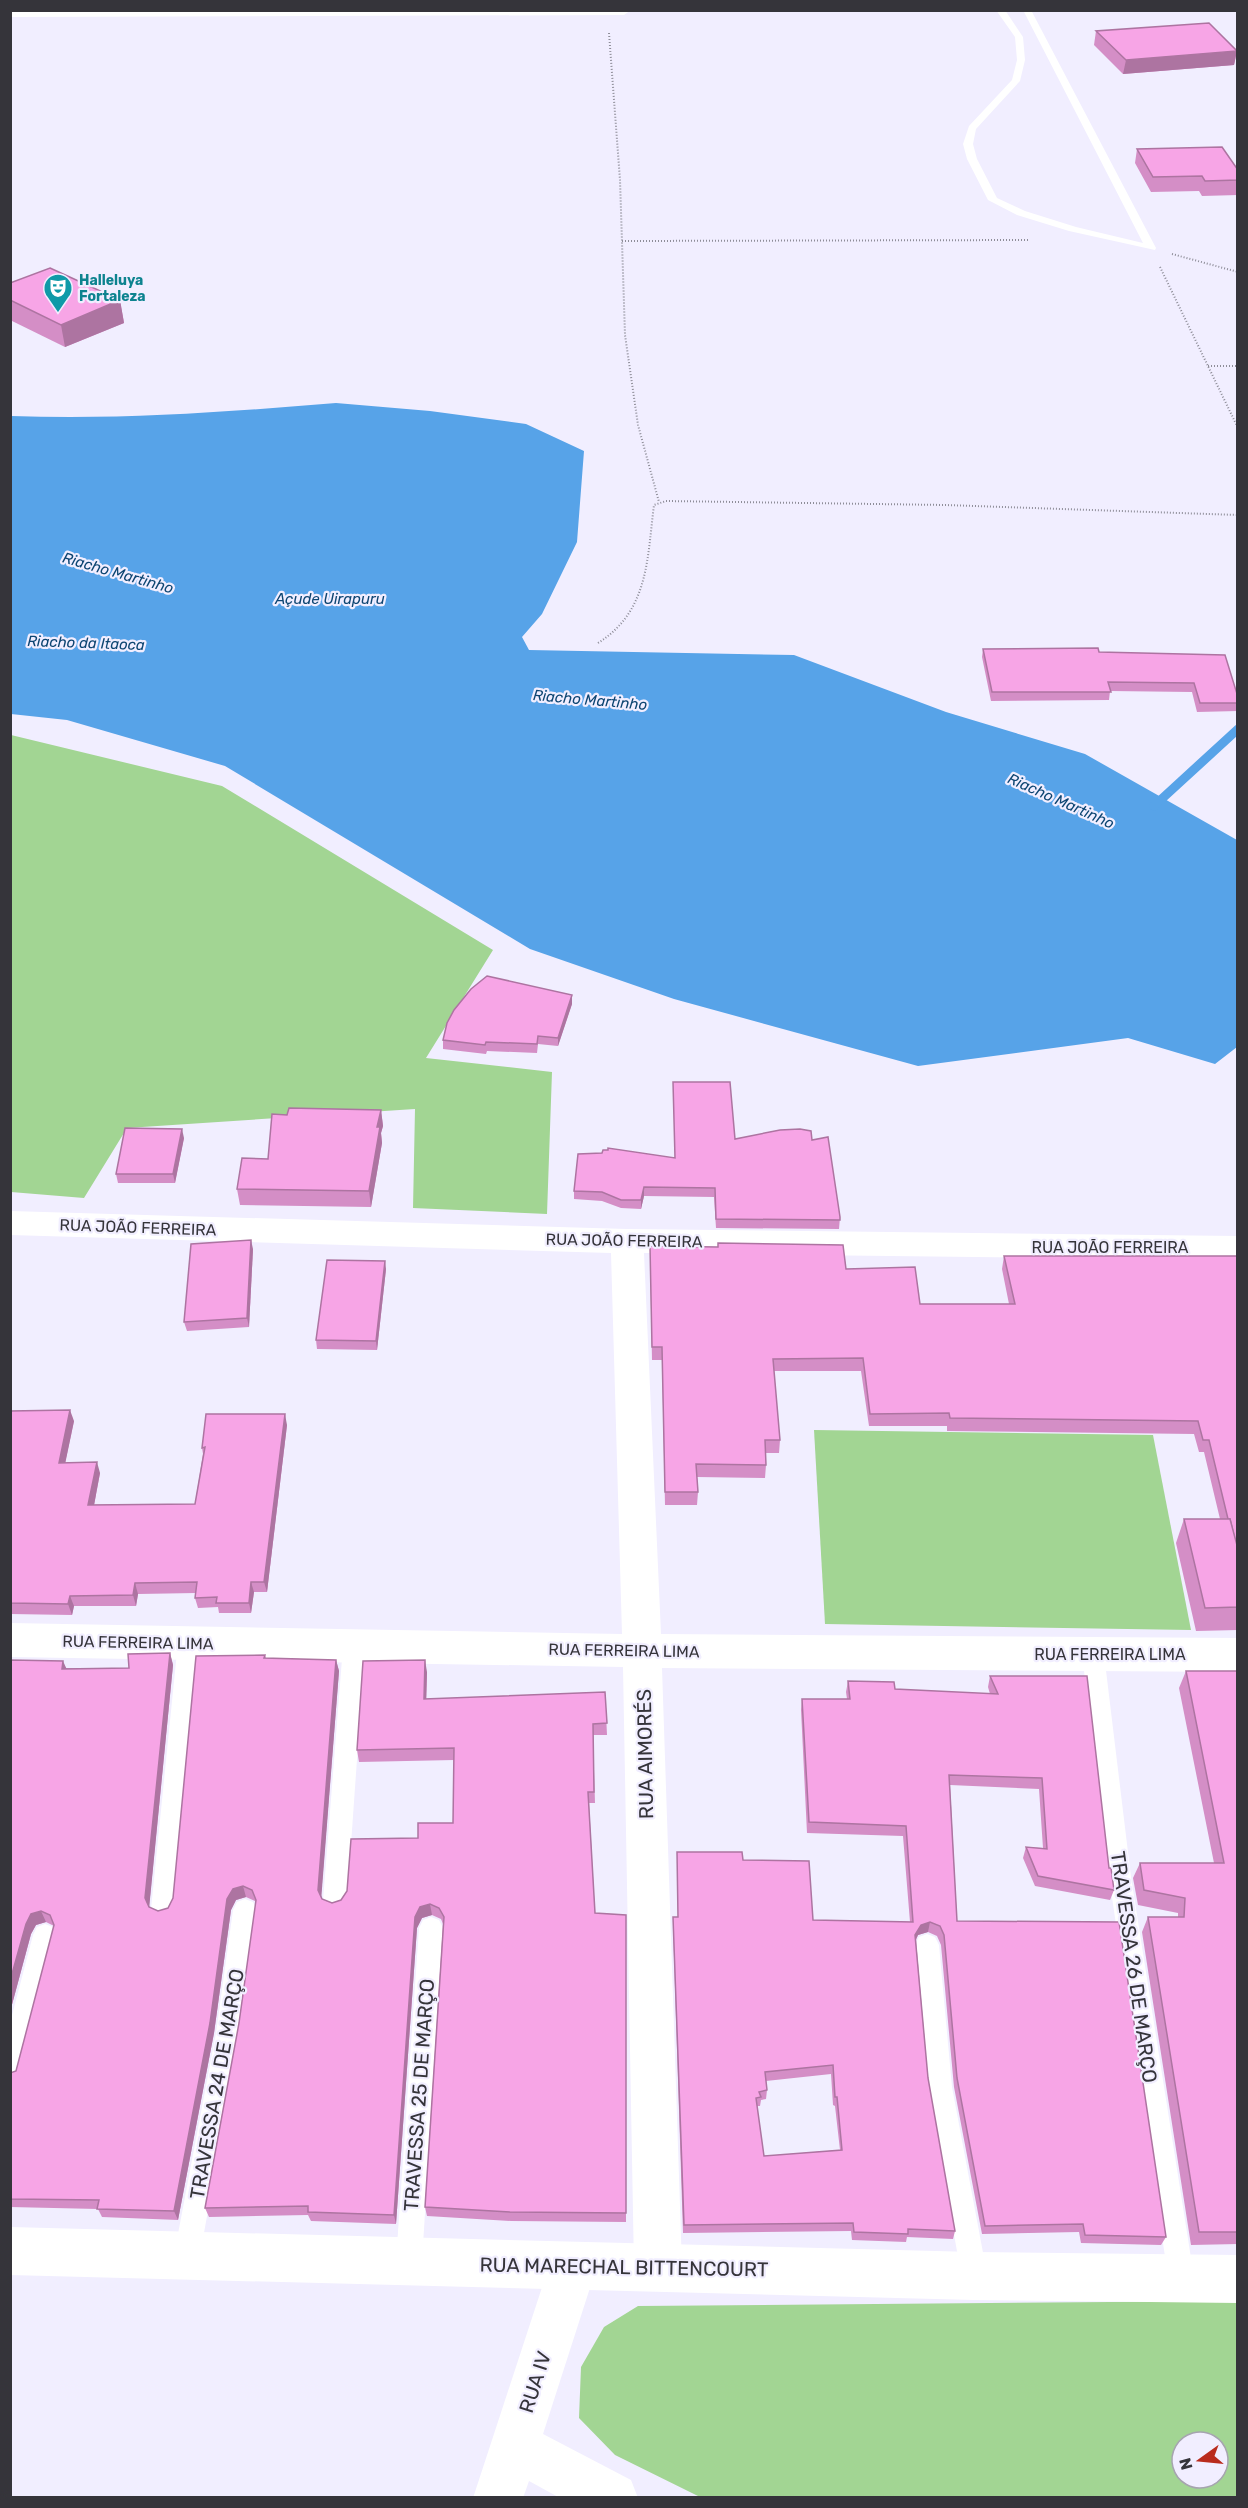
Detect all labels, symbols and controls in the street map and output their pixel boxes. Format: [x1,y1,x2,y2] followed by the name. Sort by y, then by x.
[42,272,74,314] theatre icon: Halleluya Fortaleza
[79,272,146,305] place label: Halleluya Fortaleza
[60,549,176,598] water label: Riacho Martinho
[274,590,385,608] water label: Açude Uirapuru
[27,632,145,654] water label: Riacho da Itaoca
[532,686,648,714] water label: Riacho Martinho
[1005,769,1117,833] water label: Riacho Martinho
[59,1215,217,1240] street label: RUA JOÃO FERREIRA
[545,1230,703,1251] street label: RUA JOÃO FERREIRA
[1032,1238,1189,1257] street label: RUA JOÃO FERREIRA
[62,1632,214,1653] street label: RUA FERREIRA LIMA
[548,1640,700,1661] street label: RUA FERREIRA LIMA
[1034,1645,1186,1664] street label: RUA FERREIRA LIMA
[632,1689,658,1819] street label: RUA AIMORÉS
[1106,1850,1162,2084] street label: TRAVESSA 26 DE MARÇO
[185,1967,249,2201] street label: TRAVESSA 24 DE MARÇO
[399,1978,439,2212] street label: TRAVESSA 25 DE MARÇO
[479,2252,769,2282] street label: RUA MARECHAL BITTENCOURT
[514,2348,556,2416] street label: RUA IV
[1170,2430,1230,2490] north arrow
[1175,2456,1197,2472] text: N

